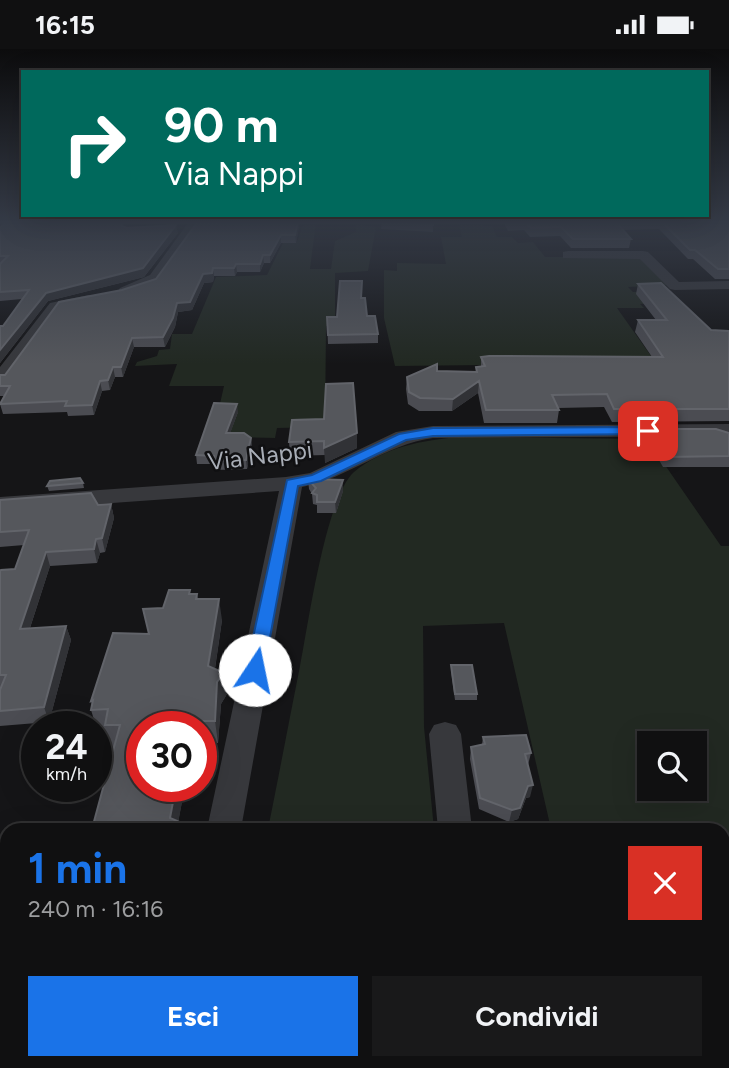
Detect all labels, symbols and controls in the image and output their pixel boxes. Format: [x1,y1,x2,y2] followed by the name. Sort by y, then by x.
[35,9,95,41] text: 16:15
[164,95,279,154] text: 90 m
[49,98,140,189] icon: right
[164,155,304,193] text: Via Nappi
[618,401,678,461] pin
[629,412,667,450] icon: arrive
[206,435,314,476] street label: Via Nappi
[218,633,292,707] position arrow
[126,711,217,802] speed limit sign: 30
[45,726,88,768] text: 24
[637,731,707,801] map controls
[637,731,707,801] button: search
[46,763,87,785] text: km/h
[28,843,127,894] text: 1 min
[628,846,702,920] button: close
[28,895,163,923] text: 240 m · 16:16
[28,976,358,1056] button: Esci
[372,976,702,1056] button: Condividi

